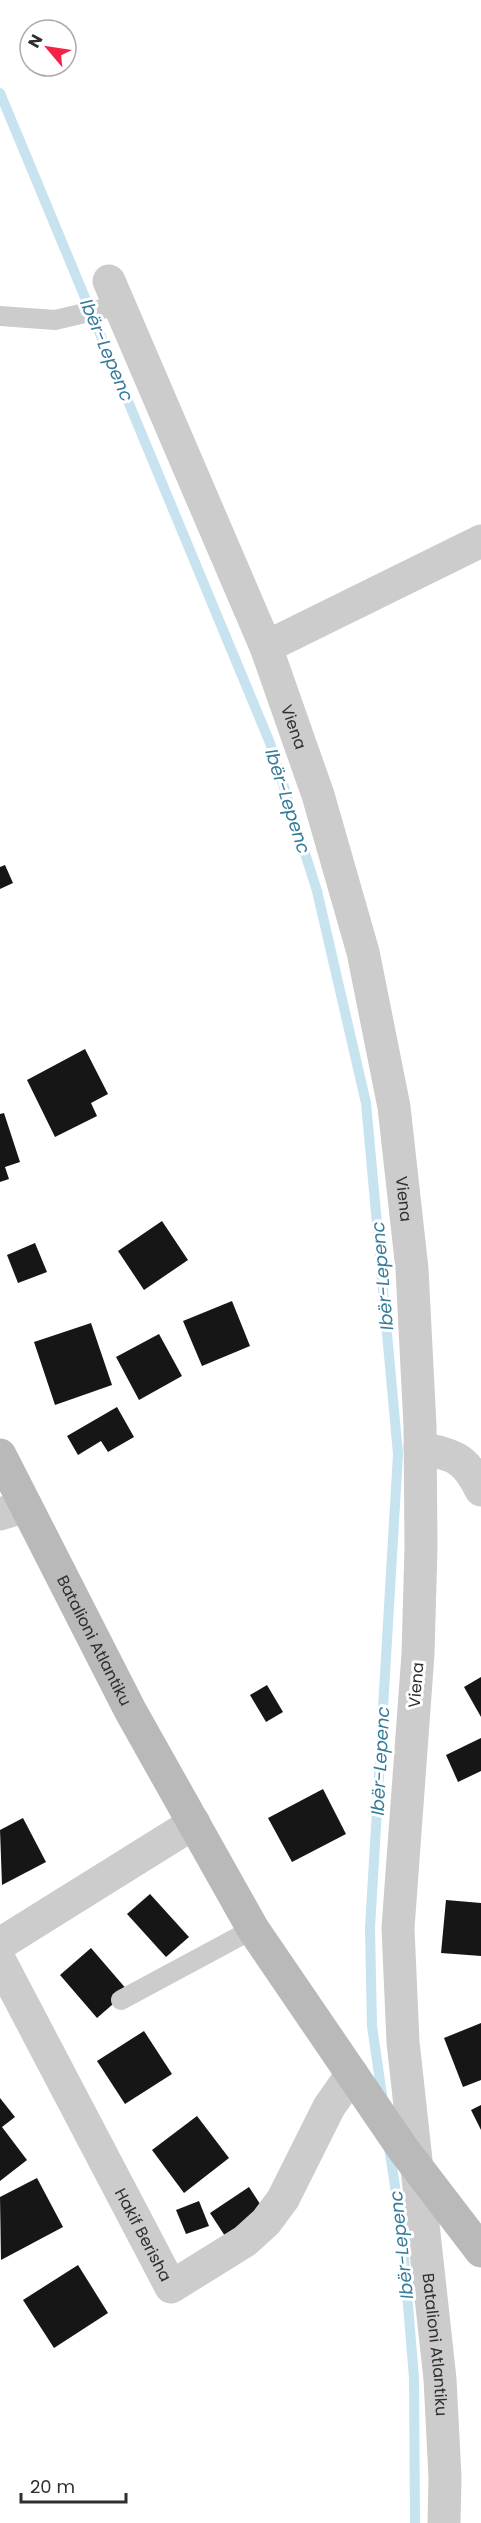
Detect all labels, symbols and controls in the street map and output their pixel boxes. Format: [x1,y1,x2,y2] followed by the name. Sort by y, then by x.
[18,18,78,78] north arrow
[22,30,48,52] text: N
[74,295,140,405] water label: Ibër-Lepenc
[276,702,313,752] street label: Viena
[259,745,317,857] water label: Ibër-Lepenc
[390,1175,418,1223] street label: Viena
[365,1221,399,1331] water label: Ibër-Lepenc
[52,1571,137,1710] street label: Batalioni Atlantiku
[403,1661,429,1709] street label: Viena
[365,1706,395,1816] water label: Ibër-Lepenc
[109,2184,178,2285] street label: Hakif Berisha
[383,2189,419,2301] water label: Ibër-Lepenc
[417,2272,453,2417] street label: Batalioni Atlantiku
[21,2466,126,2504] scale bar
[30,2474,75,2499] text: 20 m

